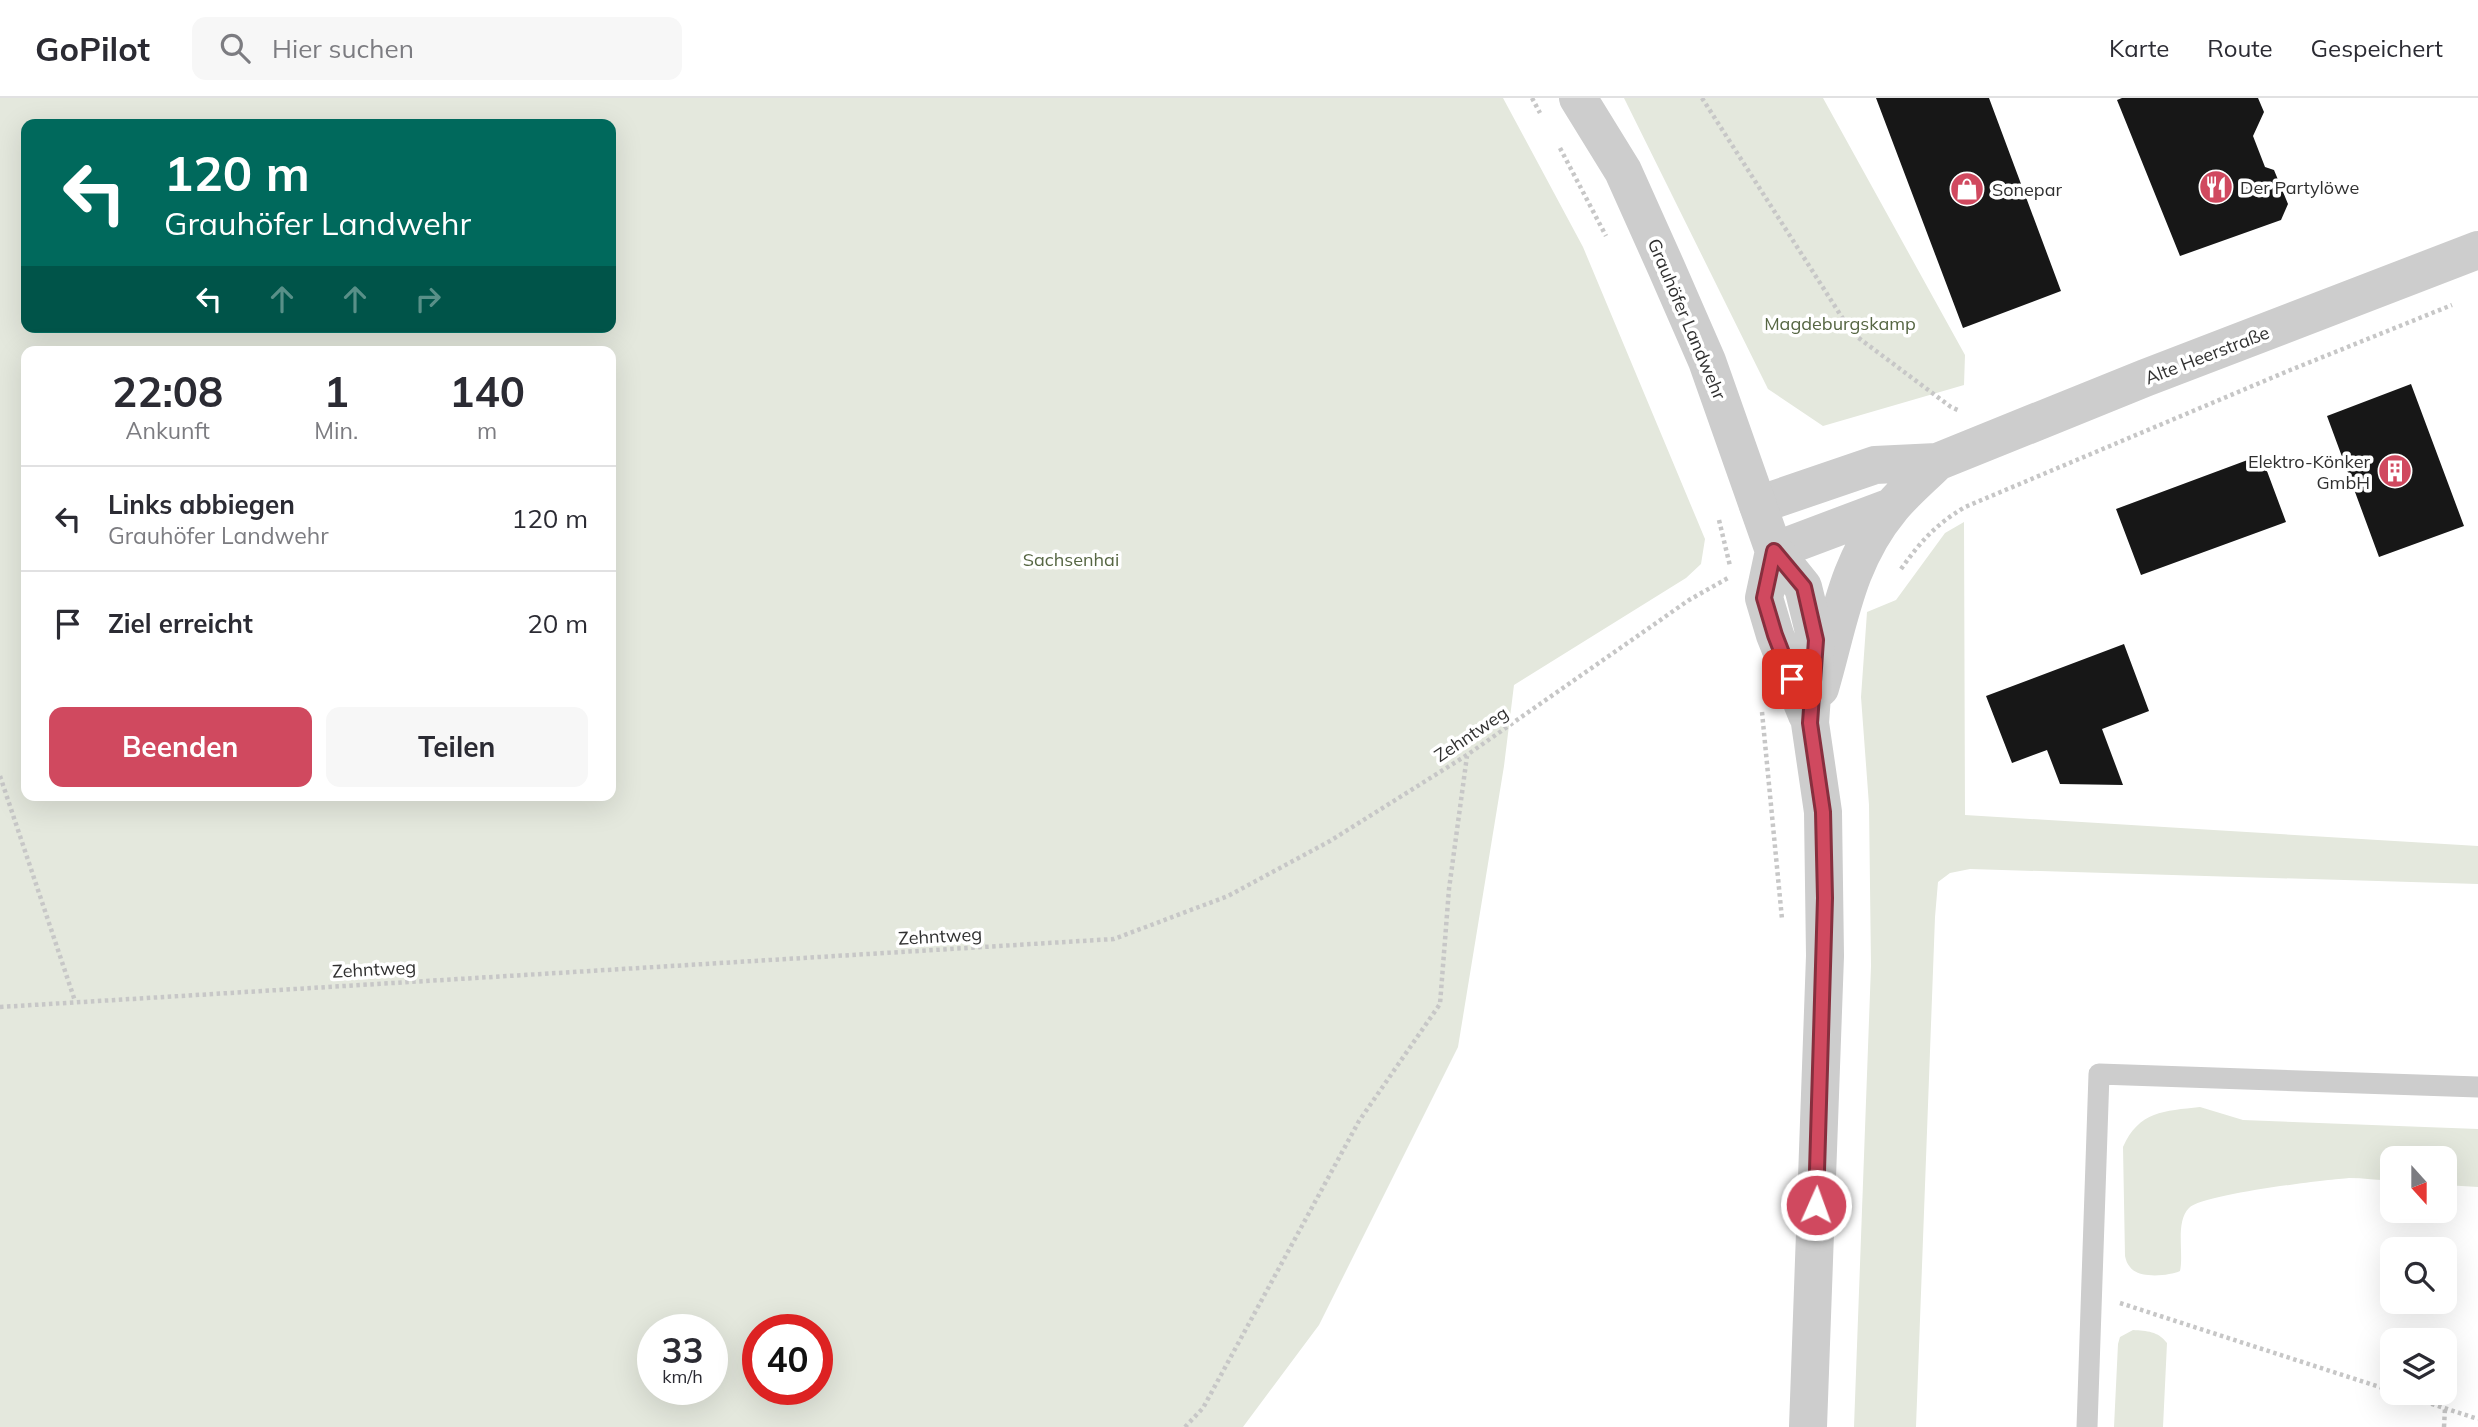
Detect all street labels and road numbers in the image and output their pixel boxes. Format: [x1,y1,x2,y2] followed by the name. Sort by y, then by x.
[1643,235,1732,403] street label: Grauhöfer Landwehr
[2141,321,2273,389] street label: Alte Heerstraße
[1430,701,1512,767] street label: Zehntweg
[897,922,983,950] street label: Zehntweg
[331,955,417,983] street label: Zehntweg

